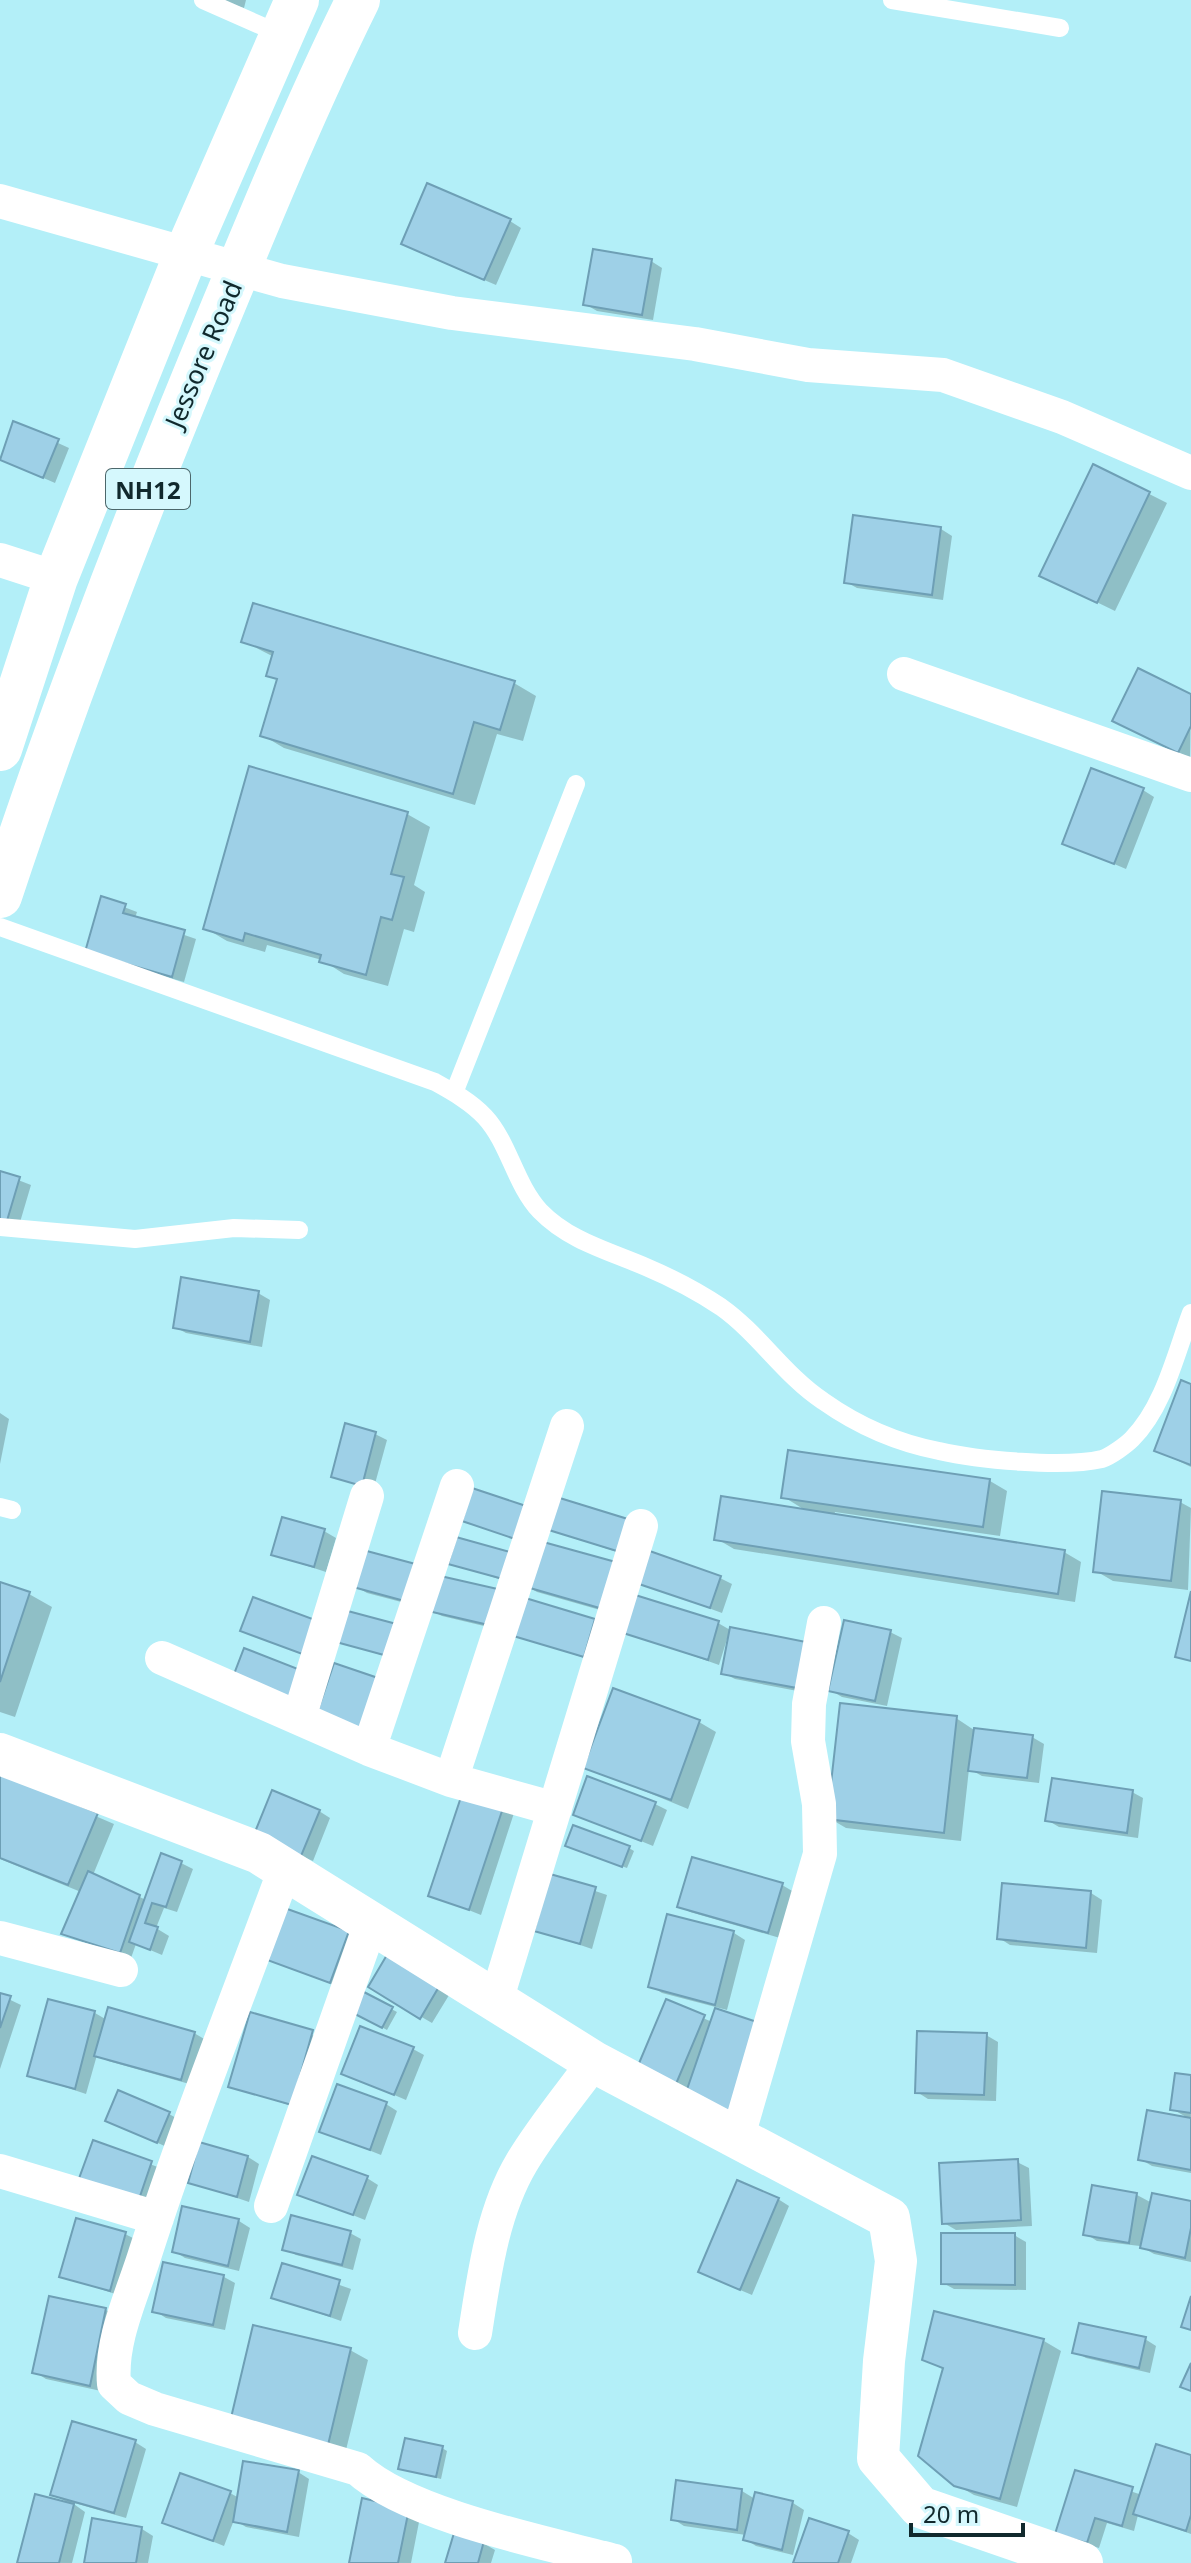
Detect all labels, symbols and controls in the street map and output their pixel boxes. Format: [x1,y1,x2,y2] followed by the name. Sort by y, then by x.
[155,275,250,436] street label: Jessore Road
[106,469,190,509] road number: NH12
[911,2487,1023,2537] scale bar
[923,2497,979,2530] text: 20 m

